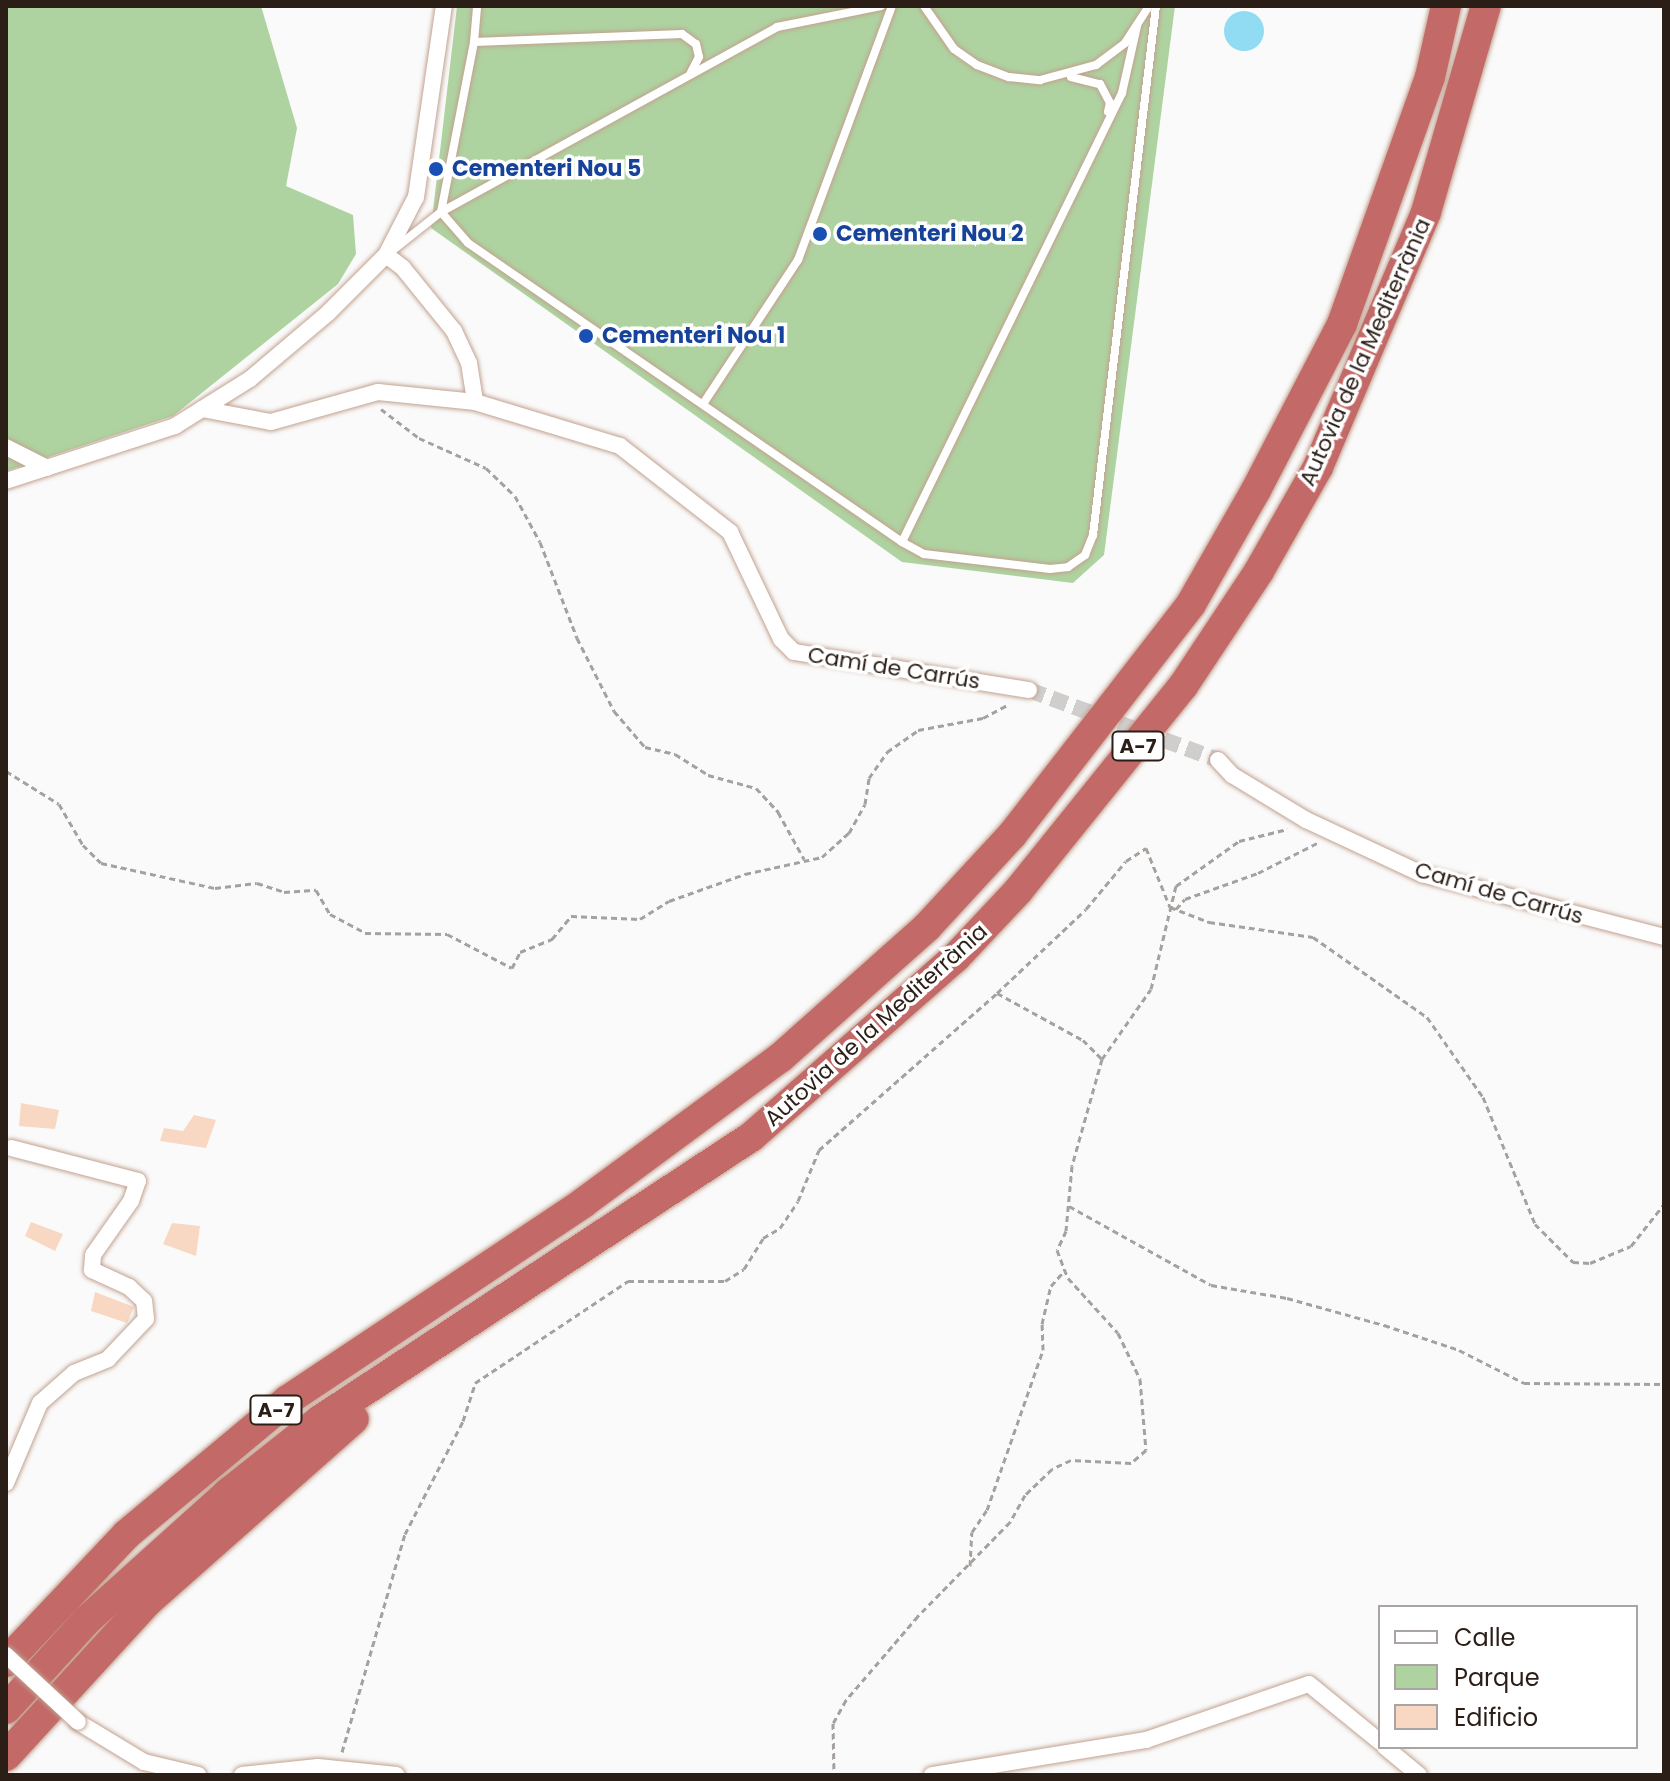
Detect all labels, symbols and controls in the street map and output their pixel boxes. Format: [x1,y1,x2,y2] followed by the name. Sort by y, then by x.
[452,156,641,182] place label: Cementeri Nou 5
[427,160,445,178] marker: Cementeri Nou 5
[1294,214,1436,490] street label: Autovia de la Mediterrània
[836,221,1024,247] place label: Cementeri Nou 2
[811,225,829,243] marker: Cementeri Nou 2
[602,323,785,349] place label: Cementeri Nou 1
[577,327,595,345] marker: Cementeri Nou 1
[806,641,982,695] street label: Camí de Carrús
[1110,730,1166,762] road number: A-7
[1412,856,1586,930] street label: Camí de Carrús
[759,918,993,1132] street label: Autovia de la Mediterrània
[248,1394,304,1426] road number: A-7
[1378,1605,1638,1749] legend
[1454,1621,1515,1654] text: Calle
[1454,1661,1540,1694] text: Parque
[1454,1701,1538,1734] text: Edificio

